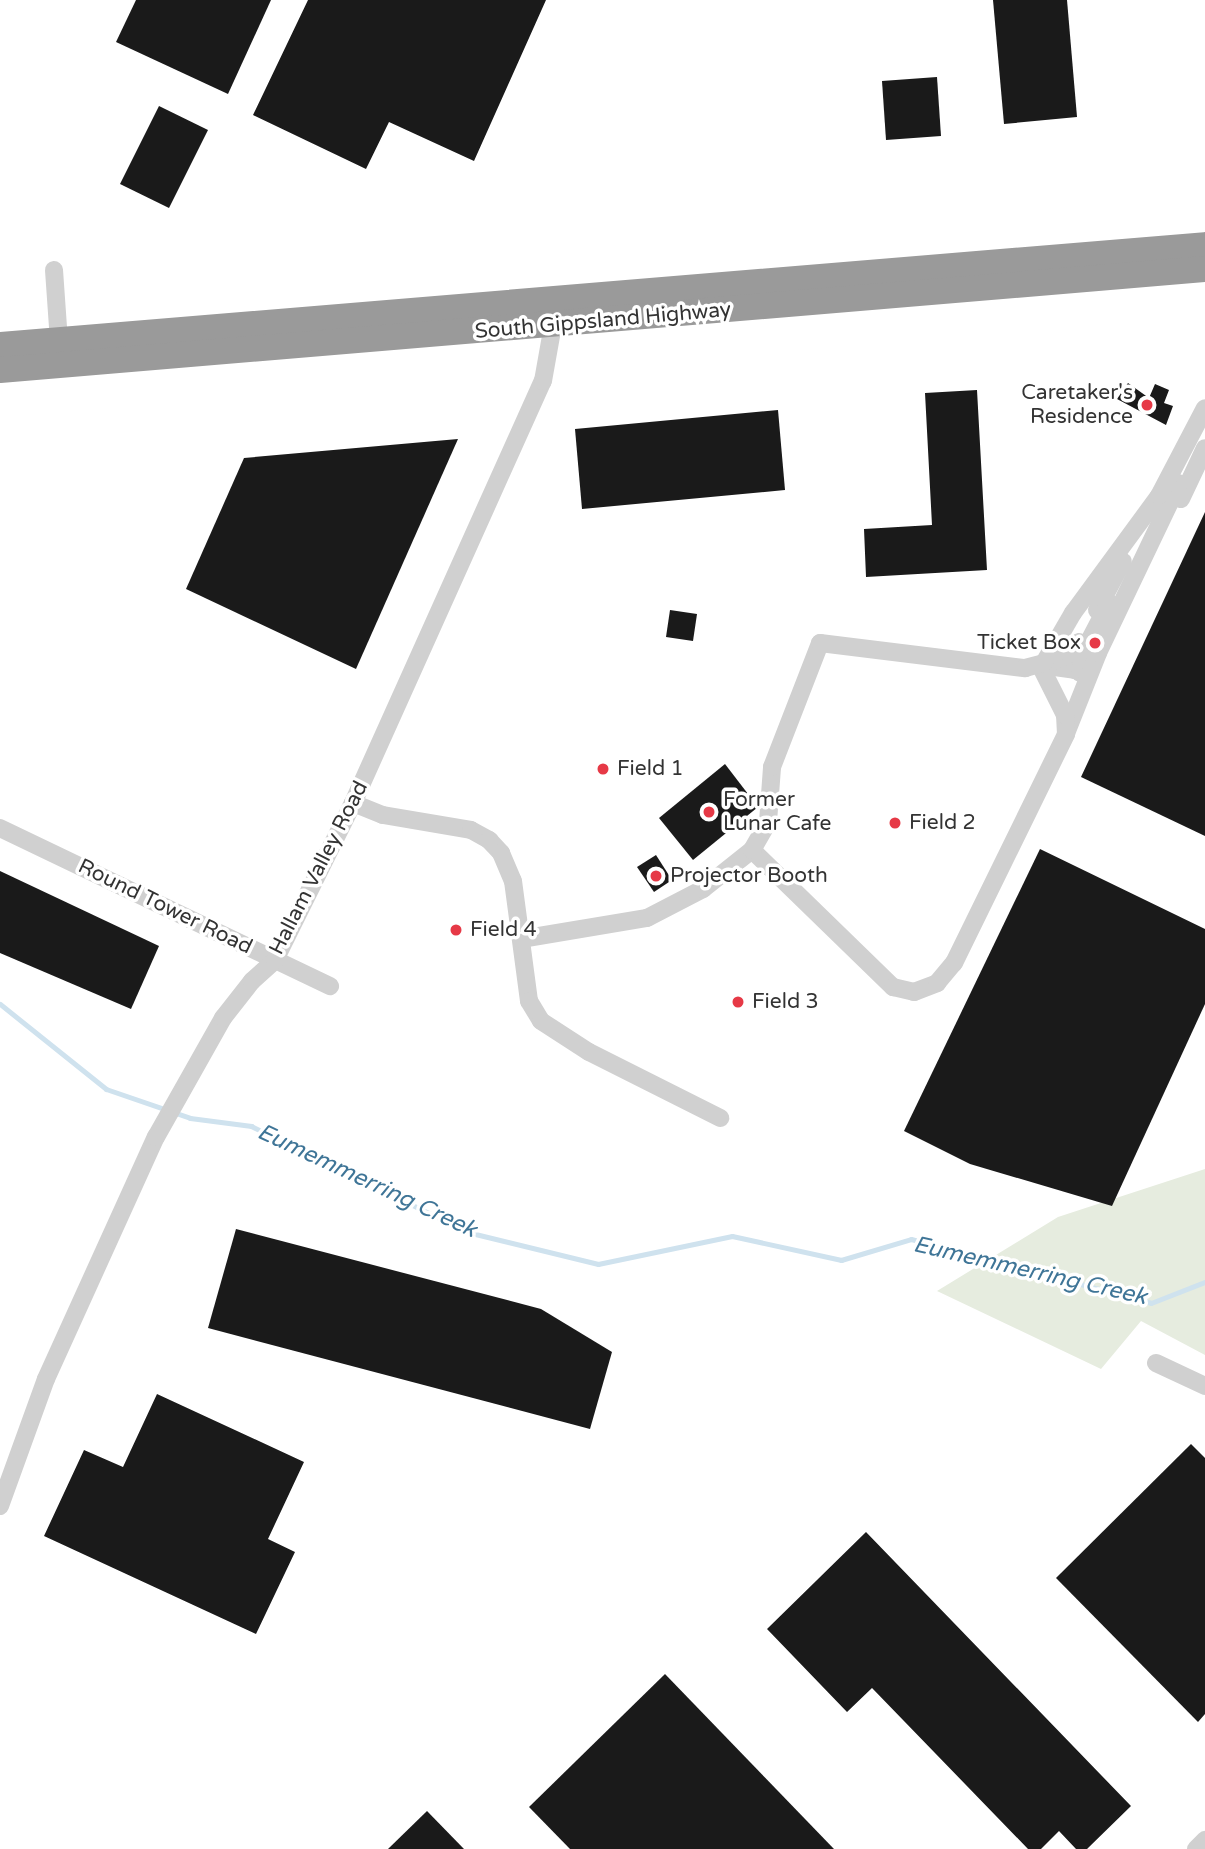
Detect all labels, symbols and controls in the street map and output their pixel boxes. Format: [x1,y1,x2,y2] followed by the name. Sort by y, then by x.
[474,297,732,345] street label: South Gippsland Highway
[1021,380,1133,430] place label: Caretaker's Residence
[1139,397,1155,413] marker: Caretaker's Residence
[977,630,1081,656] place label: Ticket Box
[1087,635,1103,651] marker: Ticket Box
[617,756,684,782] place label: Field 1
[595,761,611,777] marker: Field 1
[264,777,374,959] street label: Hallam Valley Road
[723,787,831,837] place label: Former Lunar Cafe
[701,804,717,820] marker: Former Lunar Cafe
[909,810,976,836] place label: Field 2
[887,815,903,831] marker: Field 2
[74,854,256,960] street label: Round Tower Road
[670,863,828,889] place label: Projector Booth
[648,868,664,884] marker: Projector Booth
[470,917,537,943] place label: Field 4
[448,922,464,938] marker: Field 4
[752,989,819,1015] place label: Field 3
[730,994,746,1010] marker: Field 3
[253,1118,481,1244] water label: Eumemmerring Creek
[911,1231,1149,1311] water label: Eumemmerring Creek

